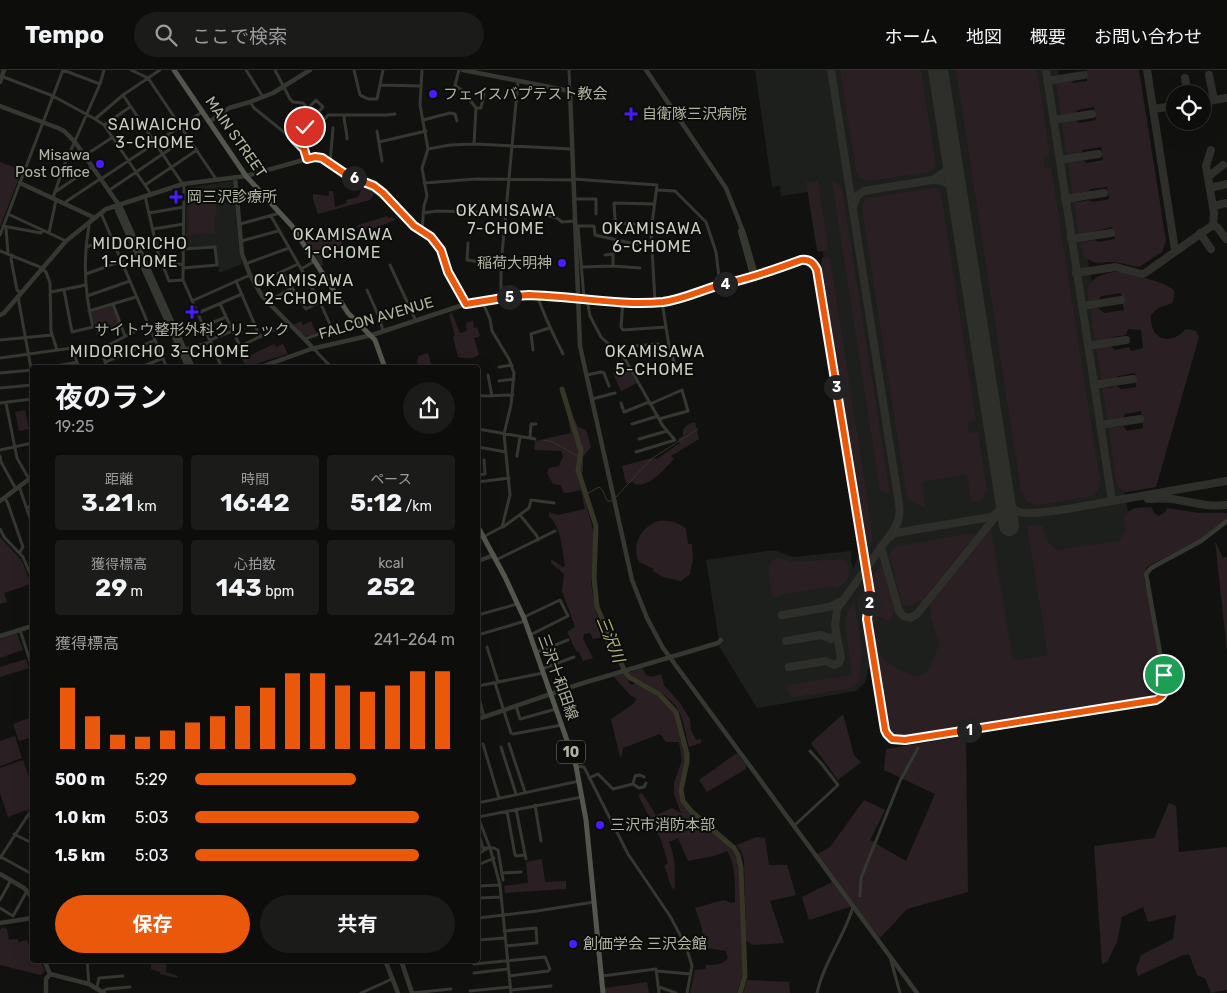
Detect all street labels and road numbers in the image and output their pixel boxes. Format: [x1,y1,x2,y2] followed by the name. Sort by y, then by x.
[201,93,271,181] street label: MAIN STREET
[317,293,435,343] street label: FALCON AVENUE
[534,632,582,722] street label: 三沢十和田線
[557,740,585,764] road number: 10

